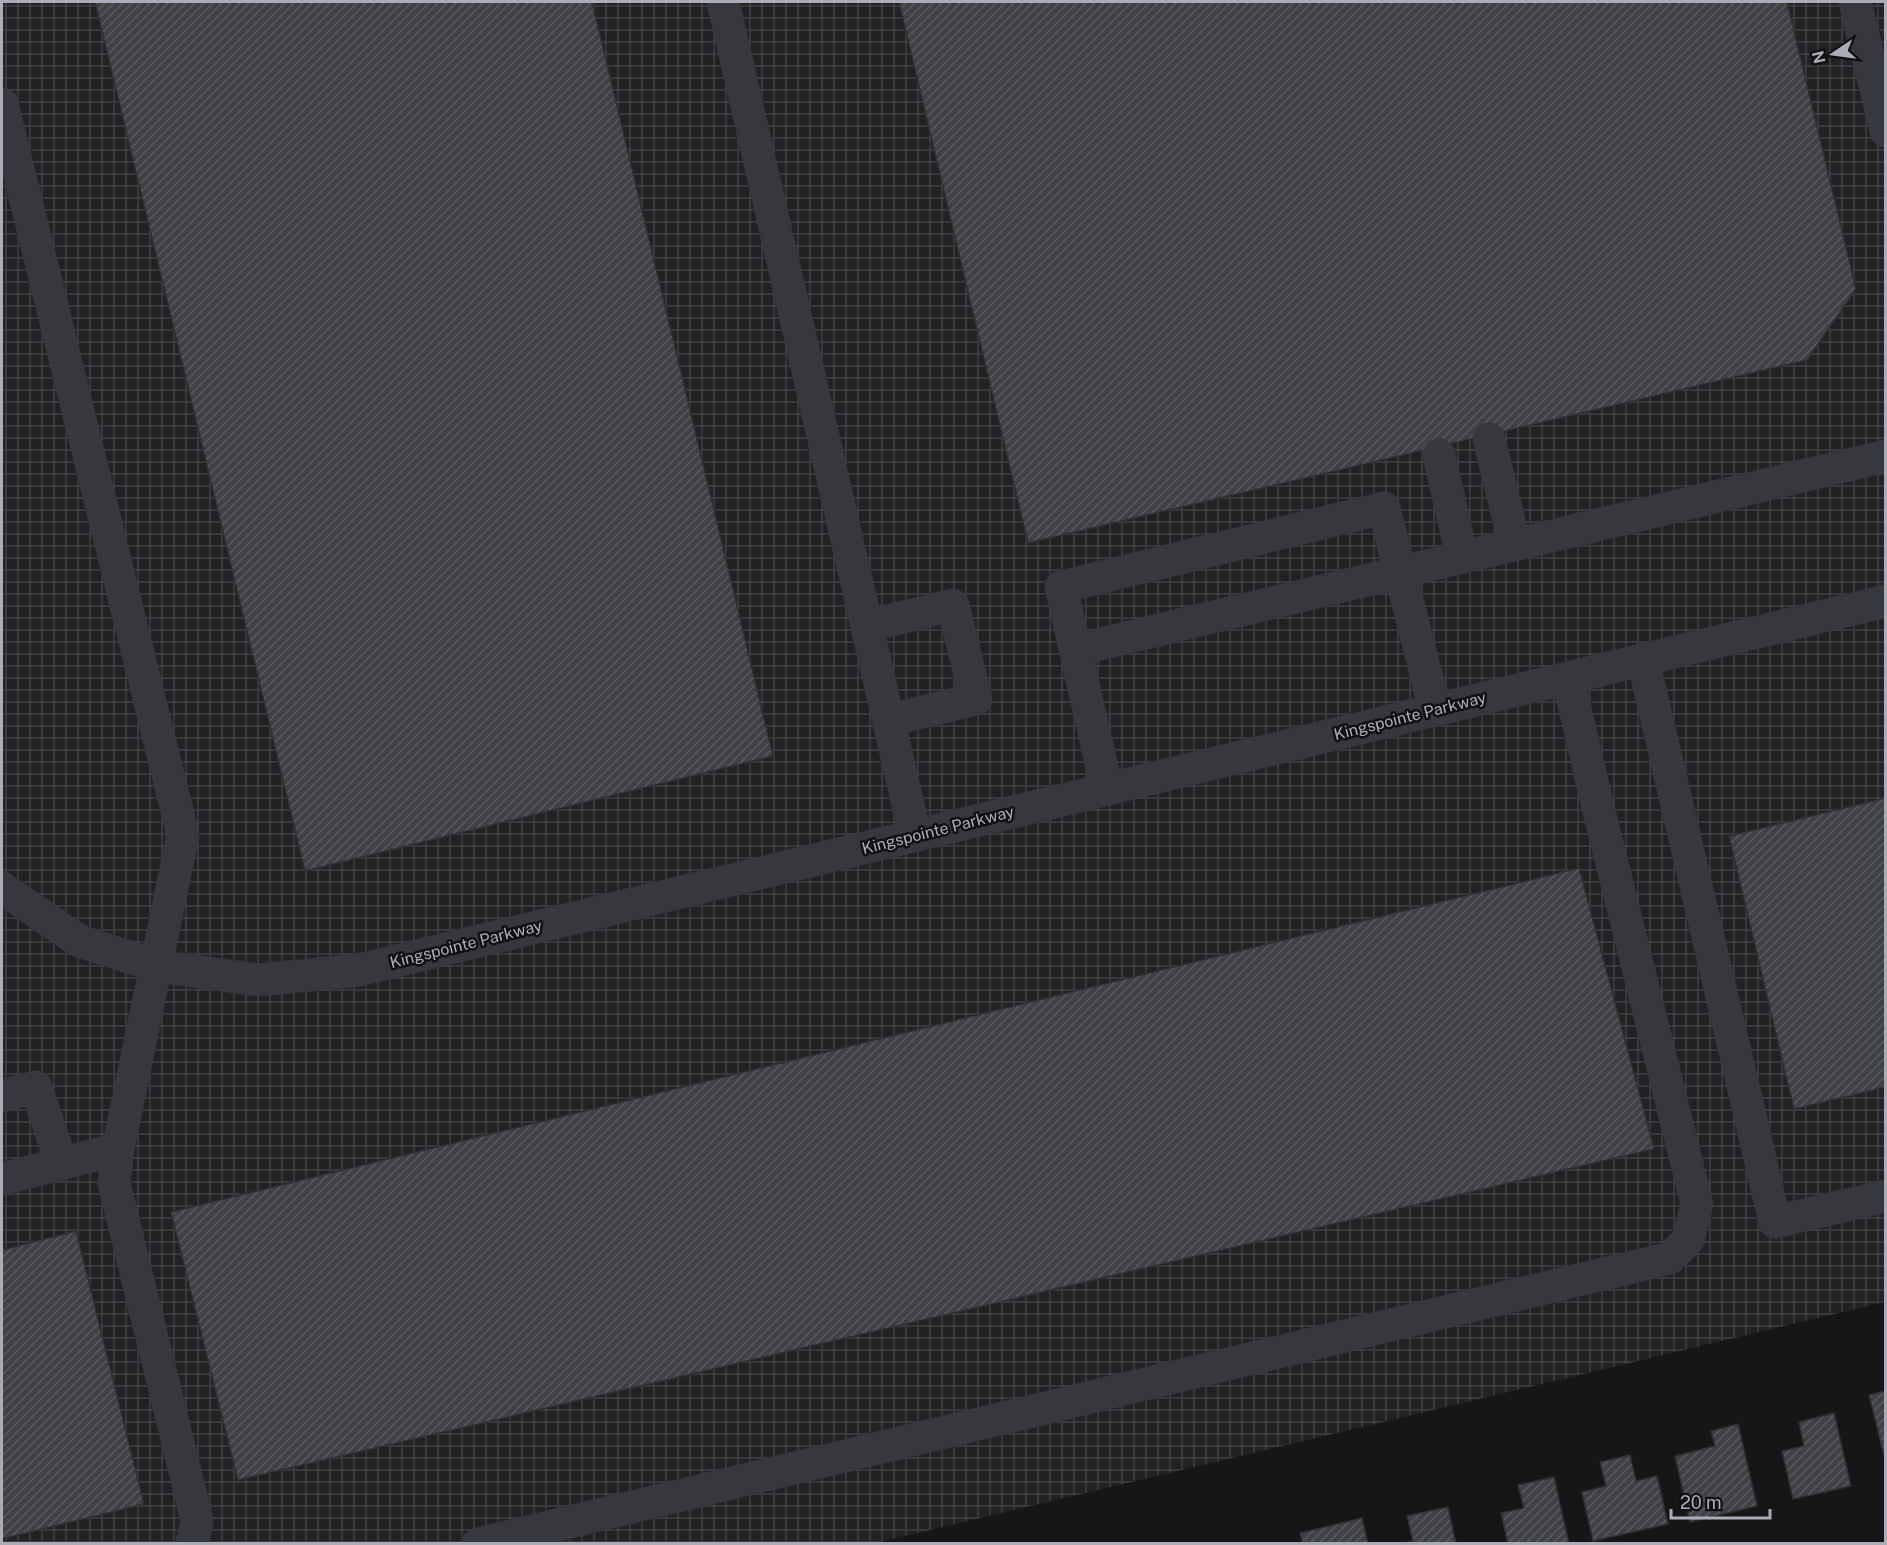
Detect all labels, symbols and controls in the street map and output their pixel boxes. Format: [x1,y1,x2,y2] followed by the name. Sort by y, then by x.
[1803,24,1863,84] north arrow
[1808,49,1830,65] text: N
[1332,688,1488,744] street label: Kingspointe Parkway
[860,802,1016,858] street label: Kingspointe Parkway
[388,916,544,972] street label: Kingspointe Parkway
[1671,1482,1770,1520] scale bar
[1680,1492,1722,1513] text: 20 m

